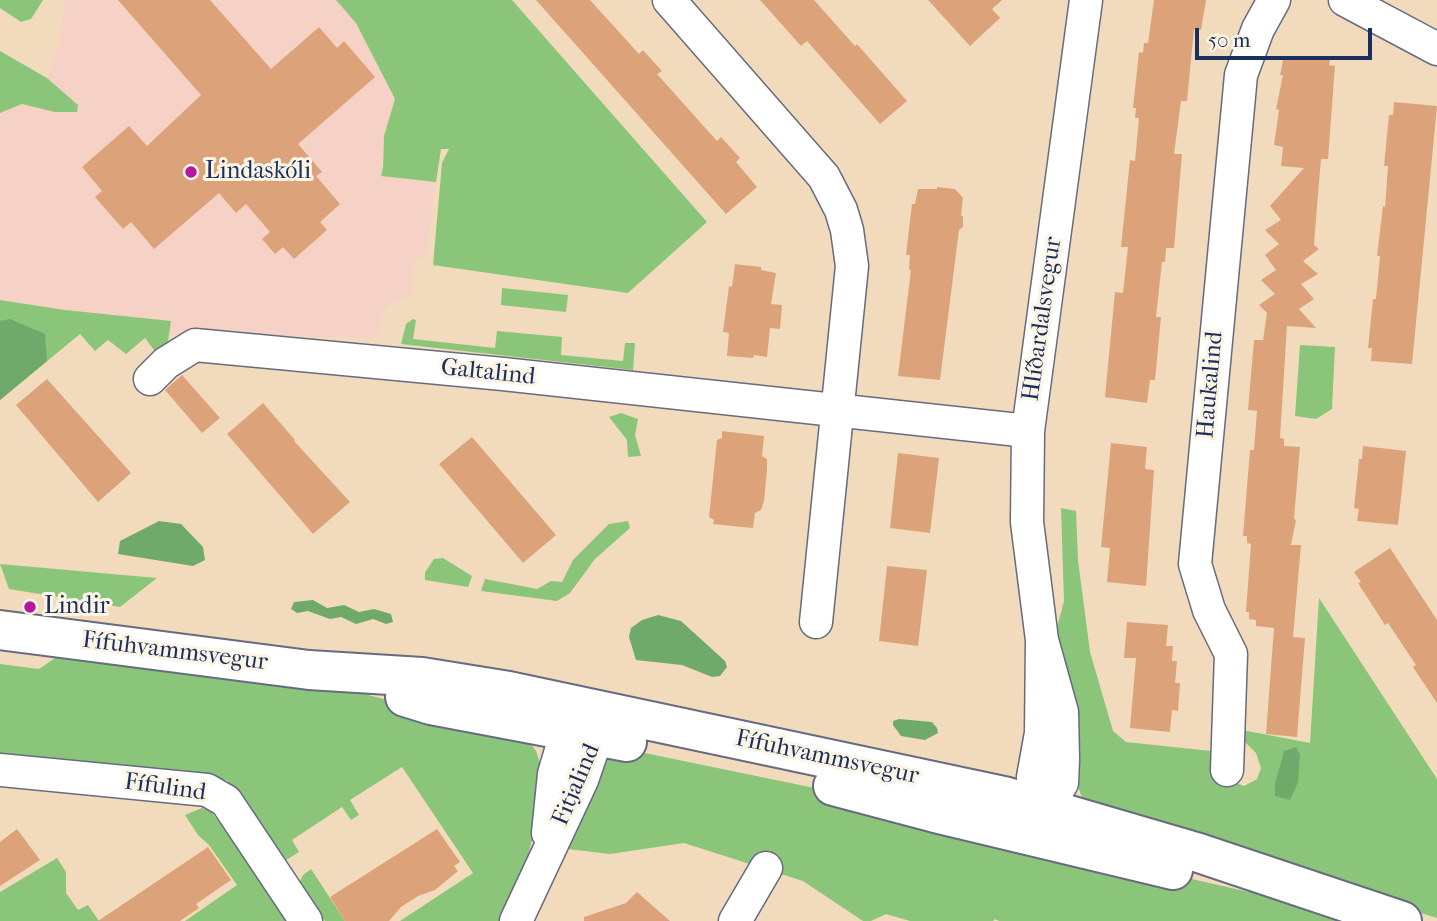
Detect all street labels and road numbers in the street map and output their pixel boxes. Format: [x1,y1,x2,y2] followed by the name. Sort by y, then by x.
[1017,235,1069,403] street label: Hlíðardalsvegur
[1192,330,1230,440] street label: Haukalind
[439,354,537,392] street label: Galtalind
[81,626,269,678] street label: Fífuhvammsvegur
[733,724,921,792] street label: Fífuhvammsvegur
[547,740,607,830] street label: Fitjalind
[122,768,208,808] street label: Fífulind

